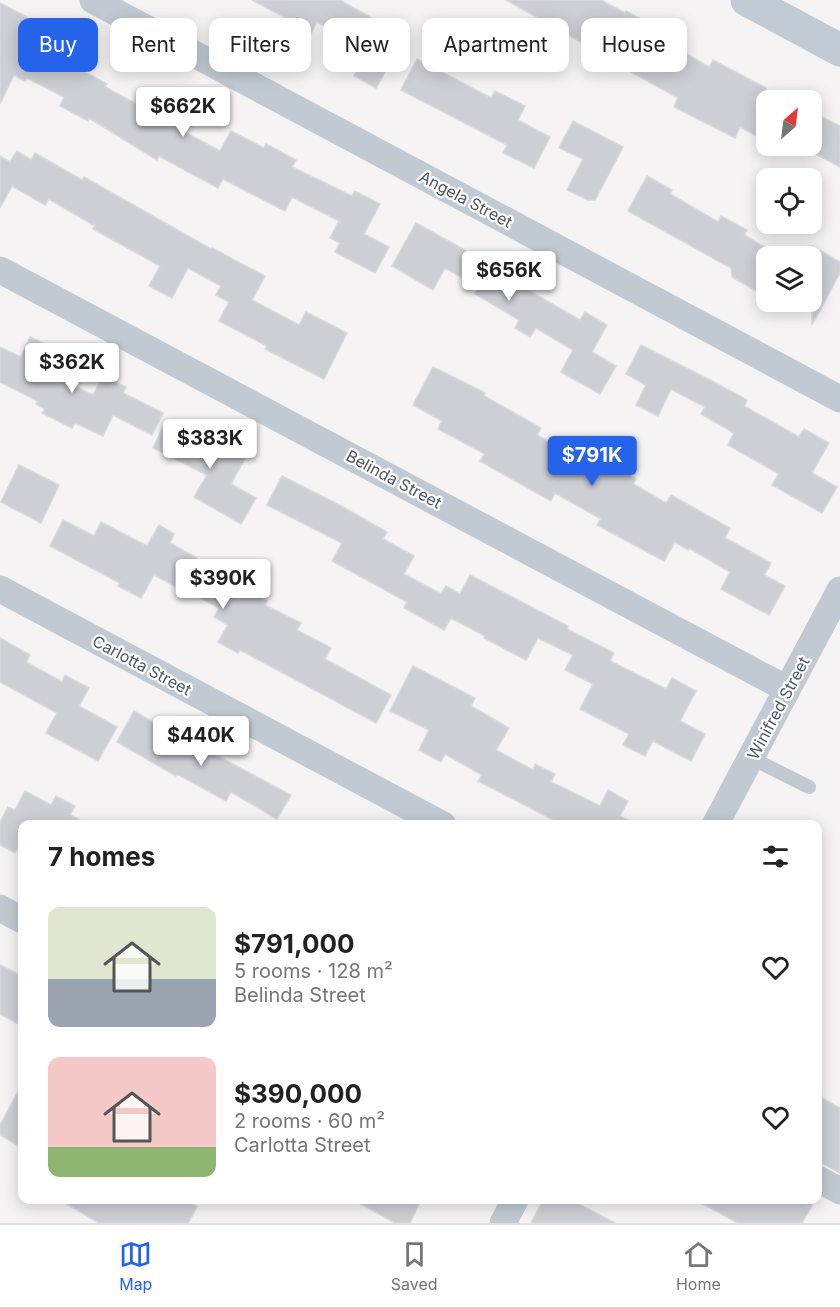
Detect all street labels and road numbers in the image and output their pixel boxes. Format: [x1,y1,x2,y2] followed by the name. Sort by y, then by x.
[416,166,516,232] street label: Angela Street
[343,445,445,513] street label: Belinda Street
[89,631,195,699] street label: Carlotta Street
[743,653,813,763] street label: Winifred Street

